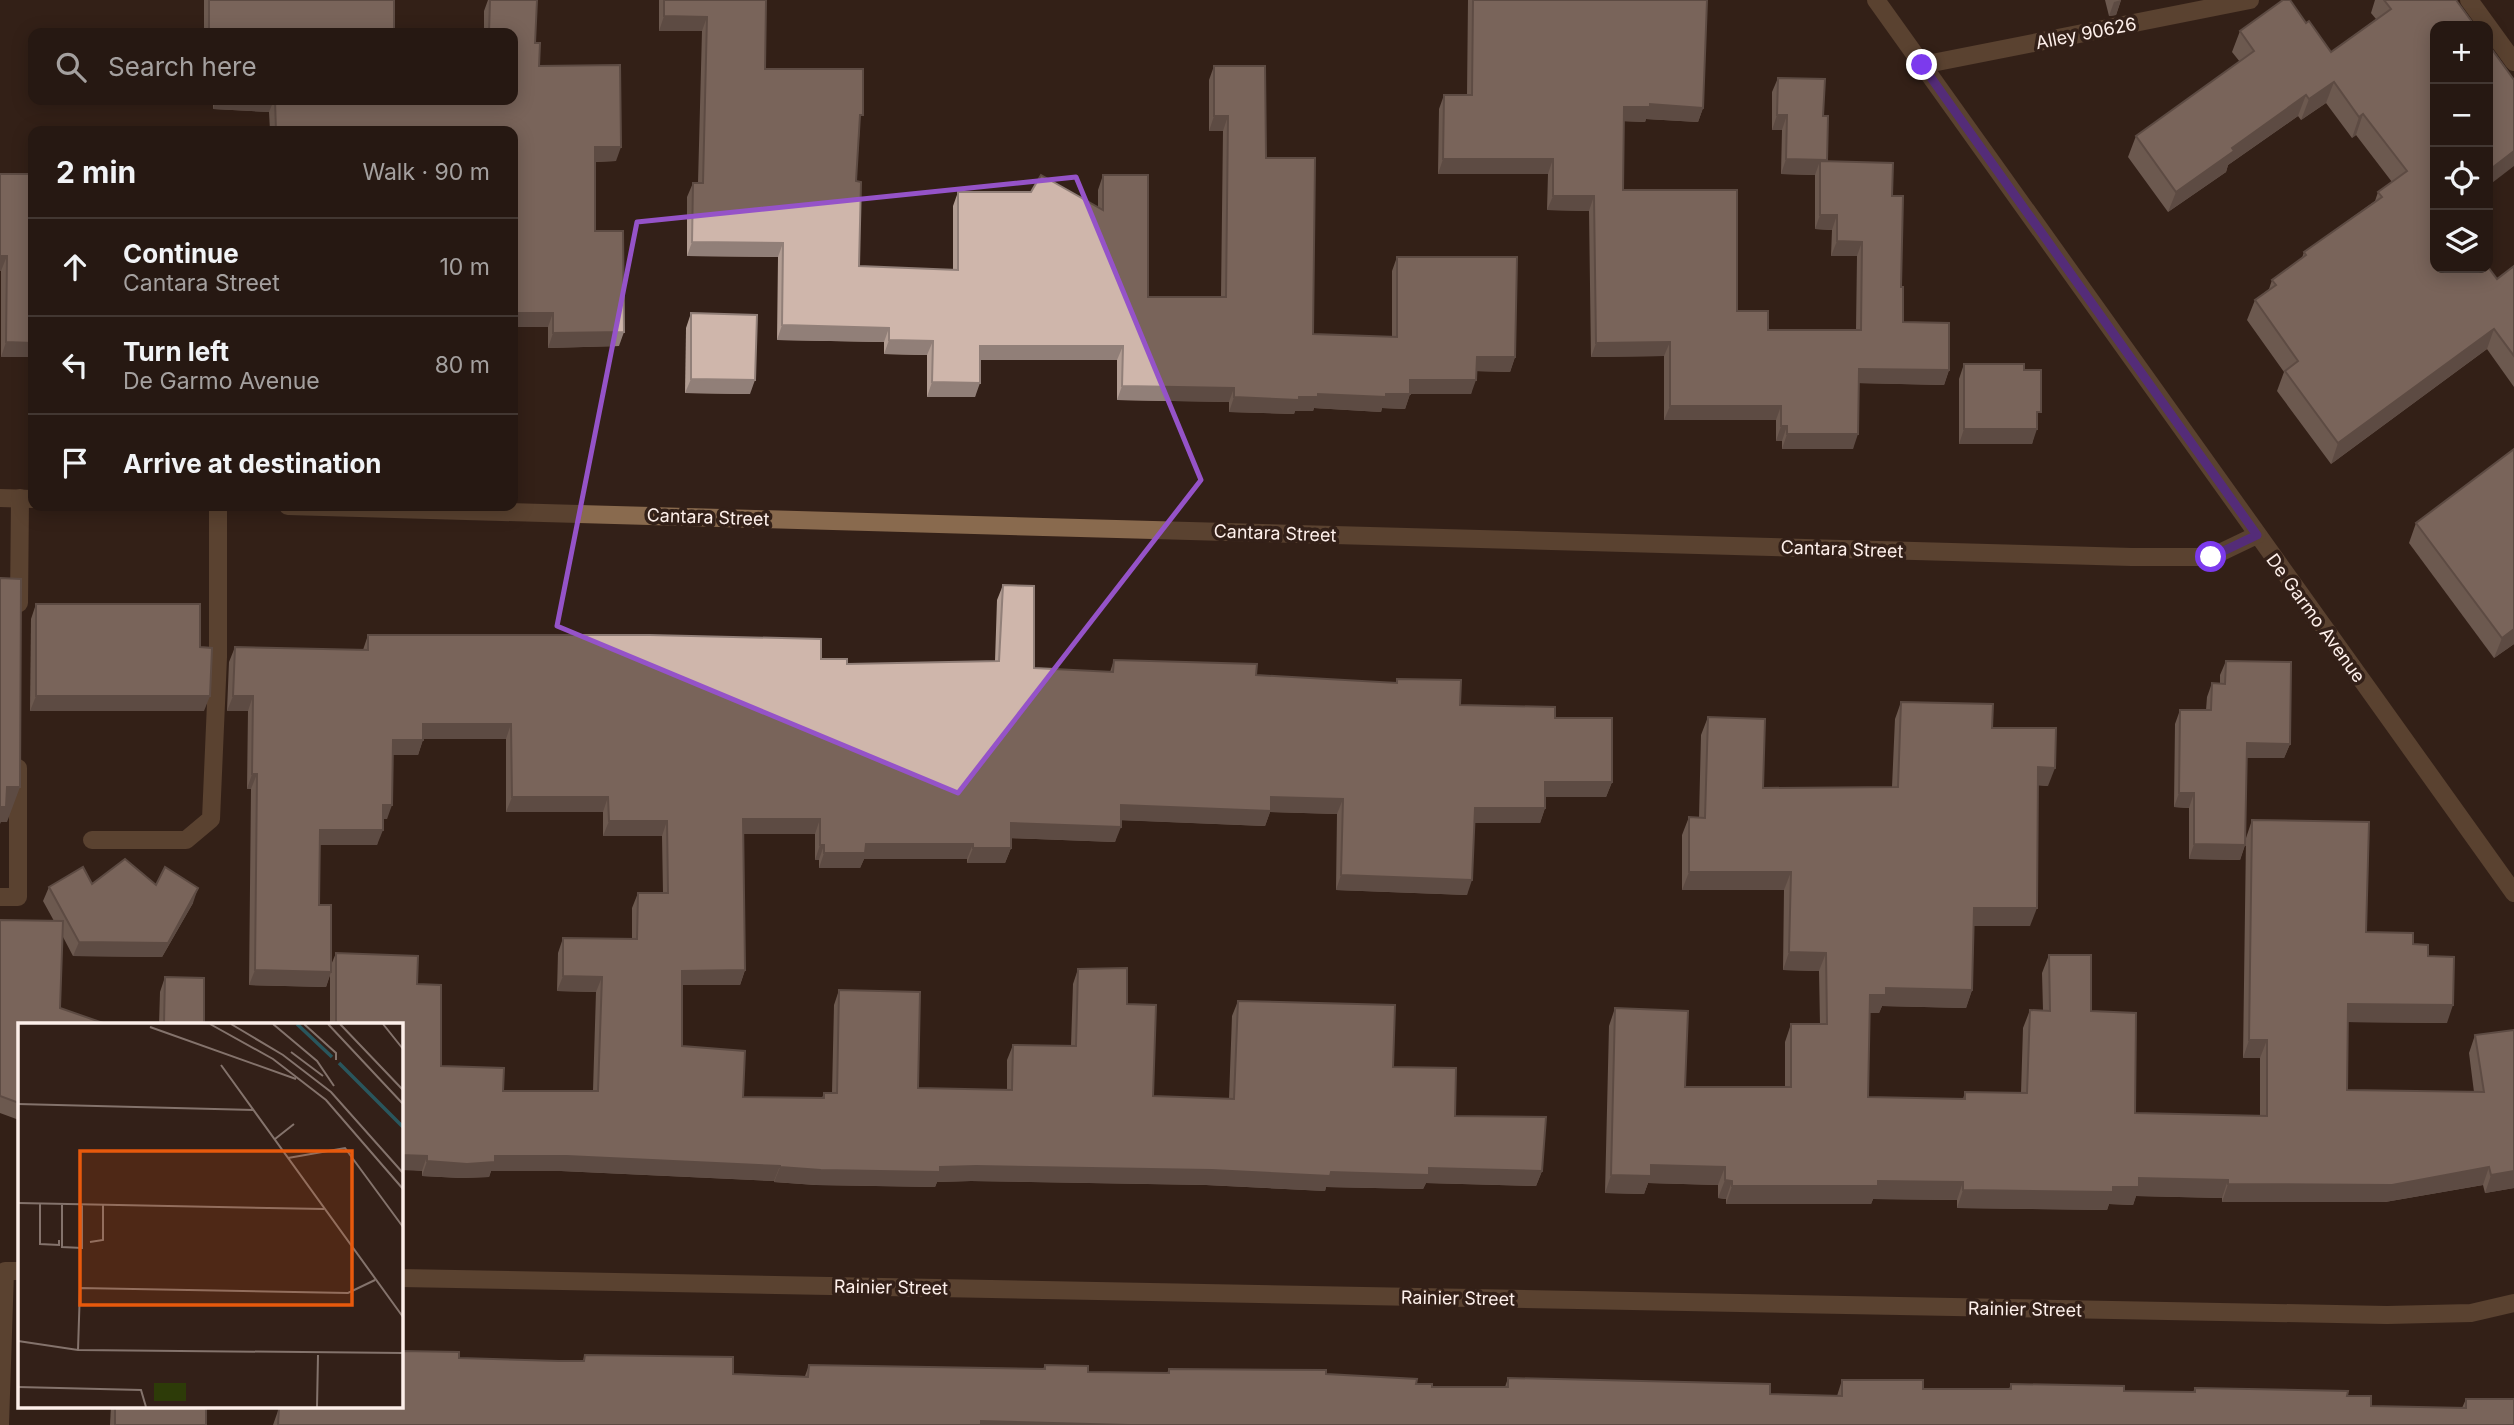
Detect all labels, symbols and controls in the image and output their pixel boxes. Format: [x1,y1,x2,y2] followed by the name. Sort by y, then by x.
[2034,13,2138,53] street label: Alley 90626
[2430,21,2493,273] map controls
[2430,21,2493,84] button: +
[28,28,518,105] search box
[52,48,90,86] icon: search
[1906,49,1937,80] route end
[108,51,257,82] text: Search here
[2430,84,2493,147] button: −
[2430,147,2493,210] button: locate
[56,154,136,190] text: 2 min
[362,158,490,186] text: Walk · 90 m
[2430,210,2493,273] button: layers
[123,238,239,269] text: Continue
[56,248,94,286] icon: ahead
[440,253,490,281] text: 10 m
[123,269,280,297] text: Cantara Street
[123,336,229,367] text: Turn left
[56,346,94,384] icon: left
[435,351,490,379] text: 80 m
[123,367,320,395] text: De Garmo Avenue
[56,444,94,482] icon: arrive
[123,448,382,479] text: Arrive at destination
[646,504,770,530] street label: Cantara Street
[1213,520,1337,546] street label: Cantara Street
[1780,536,1904,562] street label: Cantara Street
[2195,541,2226,572] route start
[2262,550,2370,686] street label: De Garmo Avenue
[18,1023,402,1408] inset map
[834,1276,948,1298] street label: Rainier Street
[1401,1287,1515,1309] street label: Rainier Street
[1968,1298,2082,1320] street label: Rainier Street

